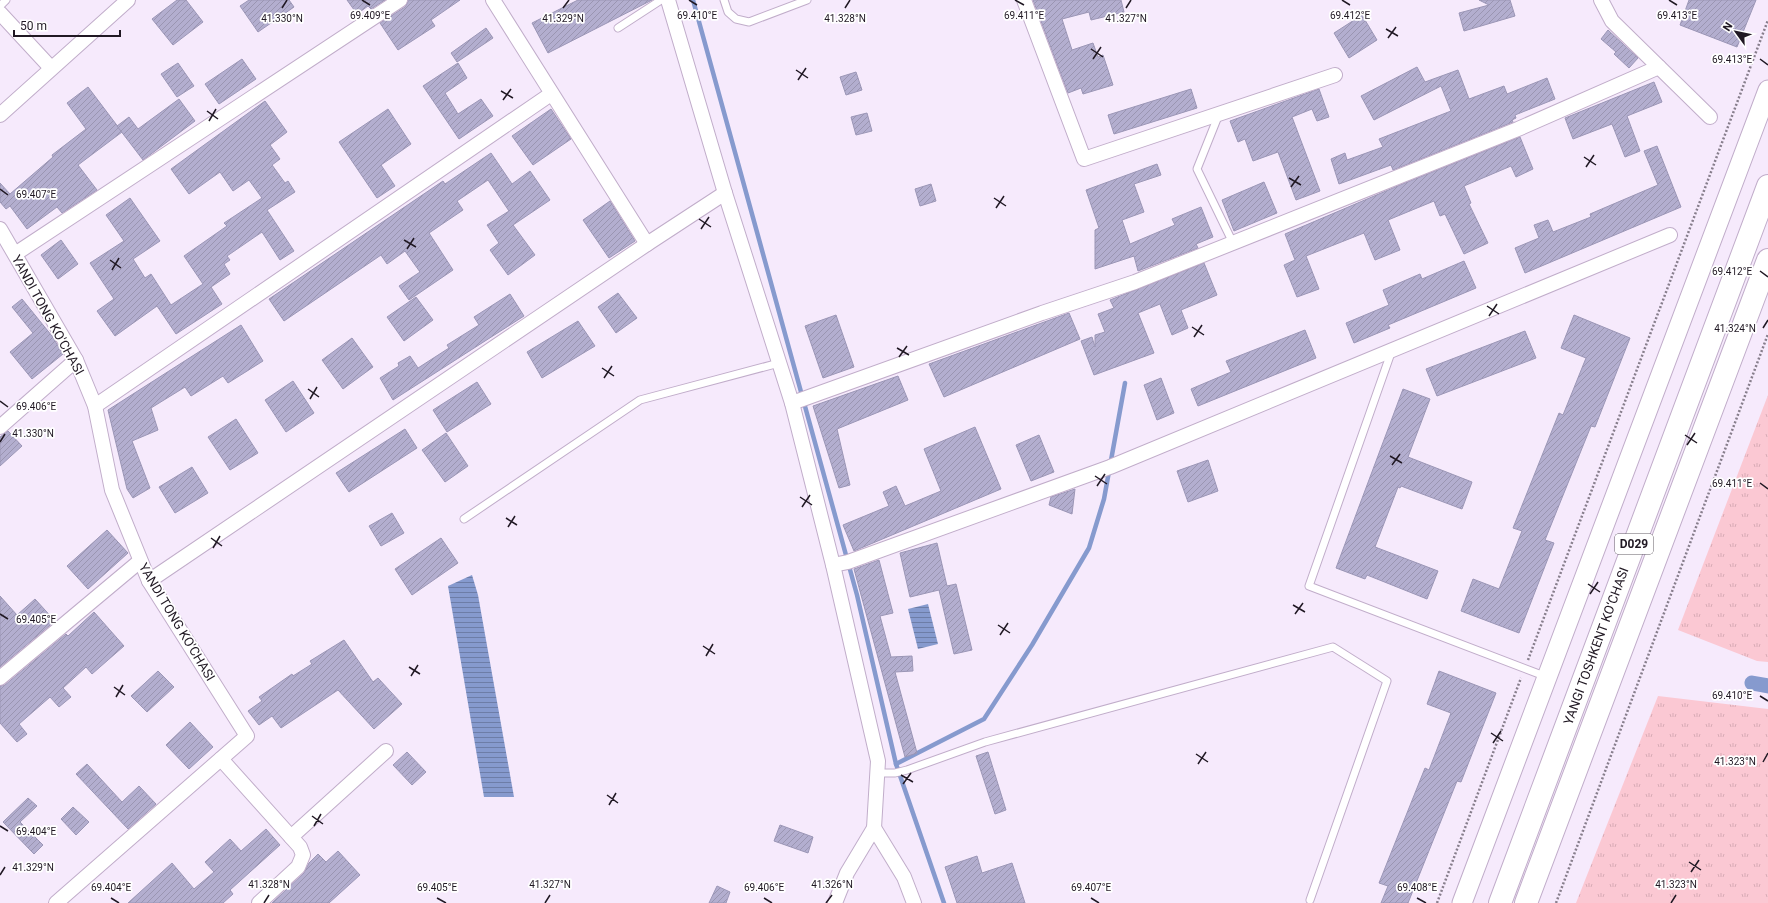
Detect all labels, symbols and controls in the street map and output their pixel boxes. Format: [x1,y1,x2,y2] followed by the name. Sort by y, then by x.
[350,10,390,21] text: 69.409°E
[677,10,717,21] text: 69.410°E
[1004,10,1044,21] text: 69.411°E
[1330,10,1370,21] text: 69.412°E
[1657,10,1697,21] text: 69.413°E
[14,12,120,38] scale bar
[1716,12,1756,52] north arrow
[261,13,303,24] text: 41.330°N
[542,13,584,24] text: 41.329°N
[824,13,866,24] text: 41.328°N
[1105,13,1147,24] text: 41.327°N
[20,19,47,33] text: 50 m
[1720,20,1736,34] text: N
[1712,54,1752,65] text: 69.413°E
[16,189,56,200] text: 69.407°E
[9,252,87,378] street label: YANDI TONG KO'CHASI
[1712,266,1752,277] text: 69.412°E
[1714,323,1756,334] text: 41.324°N
[16,401,56,412] text: 69.406°E
[12,428,54,439] text: 41.330°N
[1712,478,1752,489] text: 69.411°E
[1615,534,1653,554] road number: D029
[136,560,218,684] street label: YANDI TONG KO'CHASI
[1561,565,1631,727] street label: YANGI TOSHKENT KO‘CHASI
[16,614,56,625] text: 69.405°E
[1712,690,1752,701] text: 69.410°E
[1714,756,1756,767] text: 41.323°N
[16,826,56,837] text: 69.404°E
[12,862,54,873] text: 41.329°N
[248,879,290,890] text: 41.328°N
[529,879,571,890] text: 41.327°N
[811,879,853,890] text: 41.326°N
[1655,879,1697,890] text: 41.323°N
[91,882,131,893] text: 69.404°E
[417,882,457,893] text: 69.405°E
[744,882,784,893] text: 69.406°E
[1071,882,1111,893] text: 69.407°E
[1397,882,1437,893] text: 69.408°E

